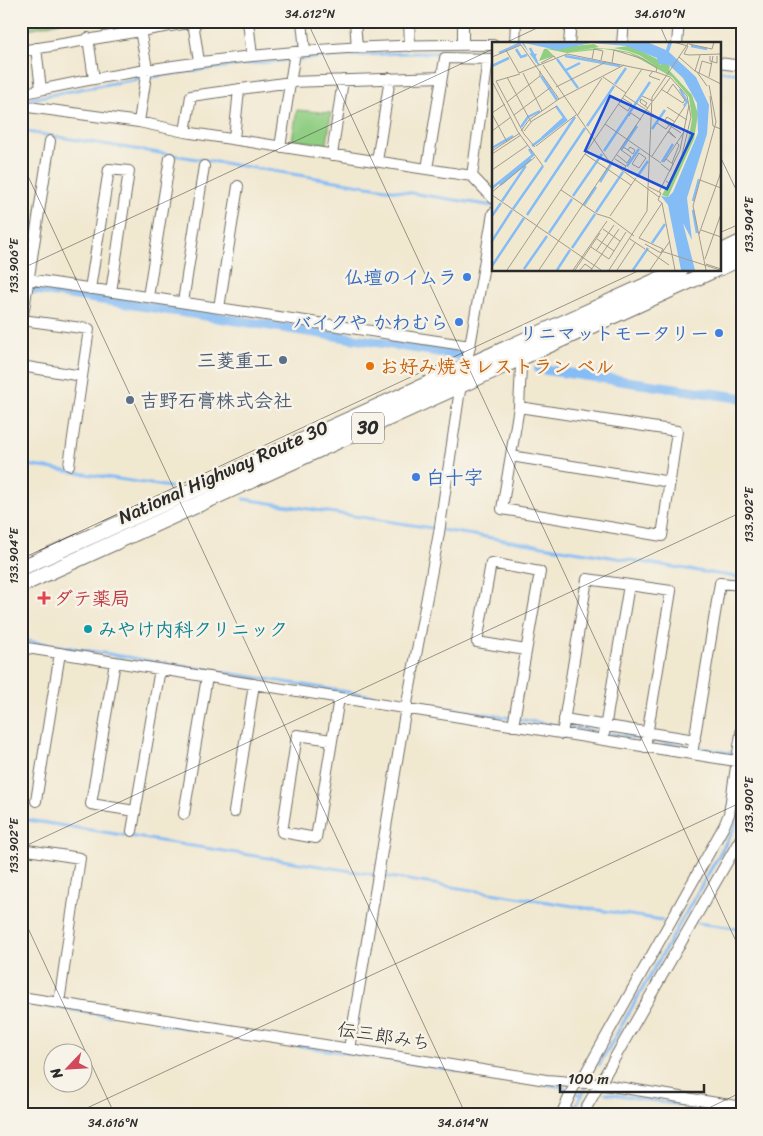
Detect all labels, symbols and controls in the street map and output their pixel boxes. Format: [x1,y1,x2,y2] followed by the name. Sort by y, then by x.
[285,3,336,25] text: 34.612°N
[635,3,686,25] text: 34.610°N
[492,42,720,271] inset map
[738,196,760,253] text: 133.904°E
[3,237,25,294] text: 133.906°E
[344,261,457,294] place label: 仏壇のイムラ
[461,271,473,283] marker: 仏壇のイムラ
[292,306,449,339] place label: バイクや かわむら
[453,316,465,328] marker: バイクや かわむら
[519,317,709,350] place label: リニマットモータリー
[713,327,725,339] marker: リニマットモータリー
[197,344,273,377] place label: 三菱重工
[380,350,614,383] place label: お好み焼きレストラン ベル
[277,354,289,366] marker: 三菱重工
[364,360,376,372] marker: お好み焼きレストラン ベル
[140,384,292,417] place label: 吉野石膏株式会社
[124,394,136,406] marker: 吉野石膏株式会社
[112,411,334,533] street label: National Highway Route 30
[352,412,384,443] road number: 30
[426,461,483,494] place label: 白十字
[410,471,422,483] marker: 白十字
[738,486,760,543] text: 133.902°E
[3,527,25,584] text: 133.904°E
[54,582,130,615] place label: ダテ薬局
[38,592,50,604] marker: ダテ薬局
[98,613,288,646] place label: みやけ内科クリニック
[82,623,94,635] marker: みやけ内科クリニック
[738,776,760,833] text: 133.900°E
[3,817,25,874] text: 133.902°E
[335,1012,433,1060] street label: 伝三郎みち
[42,1044,92,1094] north arrow
[560,1061,704,1093] scale bar
[43,1063,70,1084] text: N
[568,1066,609,1092] text: 100 m
[88,1112,139,1134] text: 34.616°N
[438,1112,489,1134] text: 34.614°N

